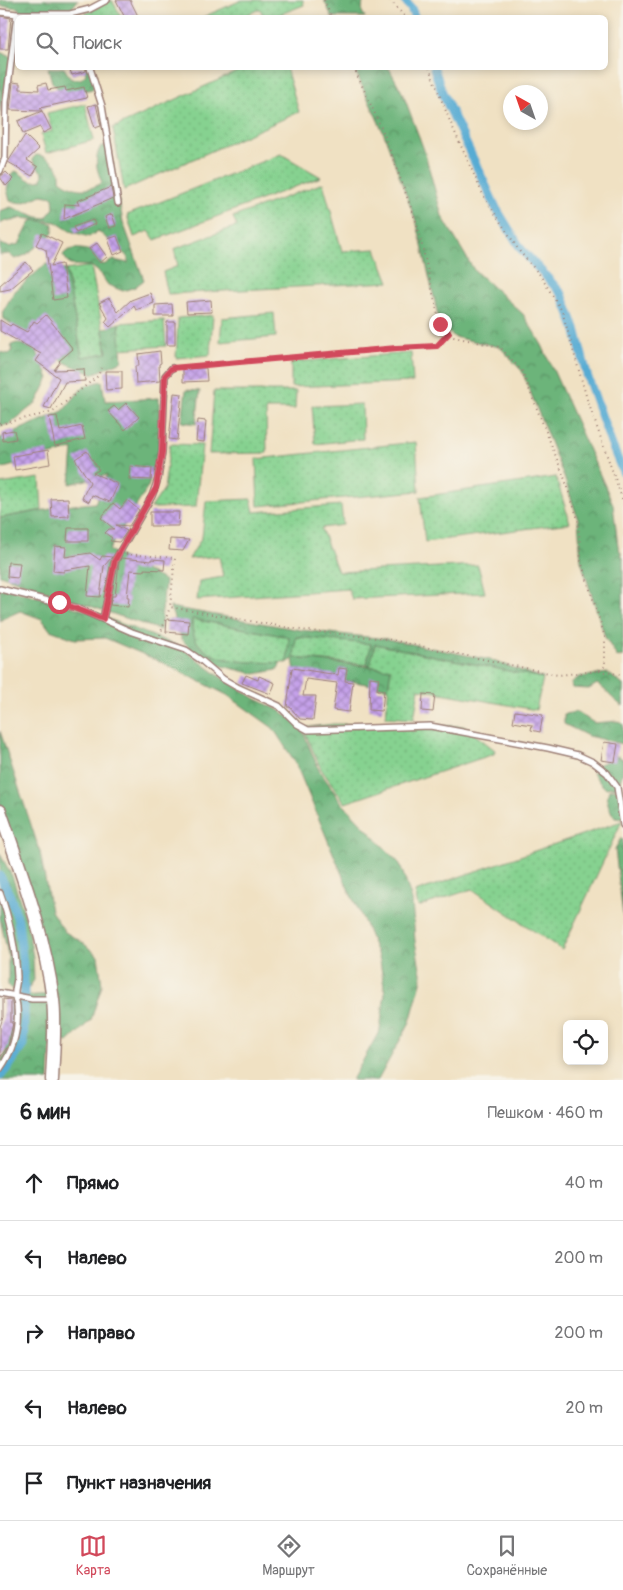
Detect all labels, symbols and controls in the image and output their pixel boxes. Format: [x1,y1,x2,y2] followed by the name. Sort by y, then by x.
[15,15,608,70] search box
[33,29,61,57] icon: search
[73,31,123,55] text: Поиск
[503,85,548,130] north arrow
[429,313,452,336] route end
[48,591,71,614] route start
[563,1020,608,1065] map controls
[563,1020,608,1065] button: locate
[20,1099,70,1126] text: 6 мин
[487,1103,603,1123] text: Пешком · 460 m
[20,1169,48,1197] icon: ahead
[67,1171,119,1195] text: Прямо
[565,1173,603,1193] text: 40 m
[20,1244,48,1272] icon: left
[67,1246,127,1270] text: Налево
[555,1248,603,1268] text: 200 m
[20,1319,48,1347] icon: right
[67,1321,135,1345] text: Направо
[555,1323,603,1343] text: 200 m
[20,1394,48,1422] icon: left
[67,1396,127,1420] text: Налево
[565,1398,603,1418] text: 20 m
[20,1469,48,1497] icon: arrive
[67,1471,211,1495] text: Пункт назначения
[76,1532,111,1579] tab: Карта
[262,1532,315,1579] tab: Маршрут
[466,1532,547,1579] tab: Сохранённые

